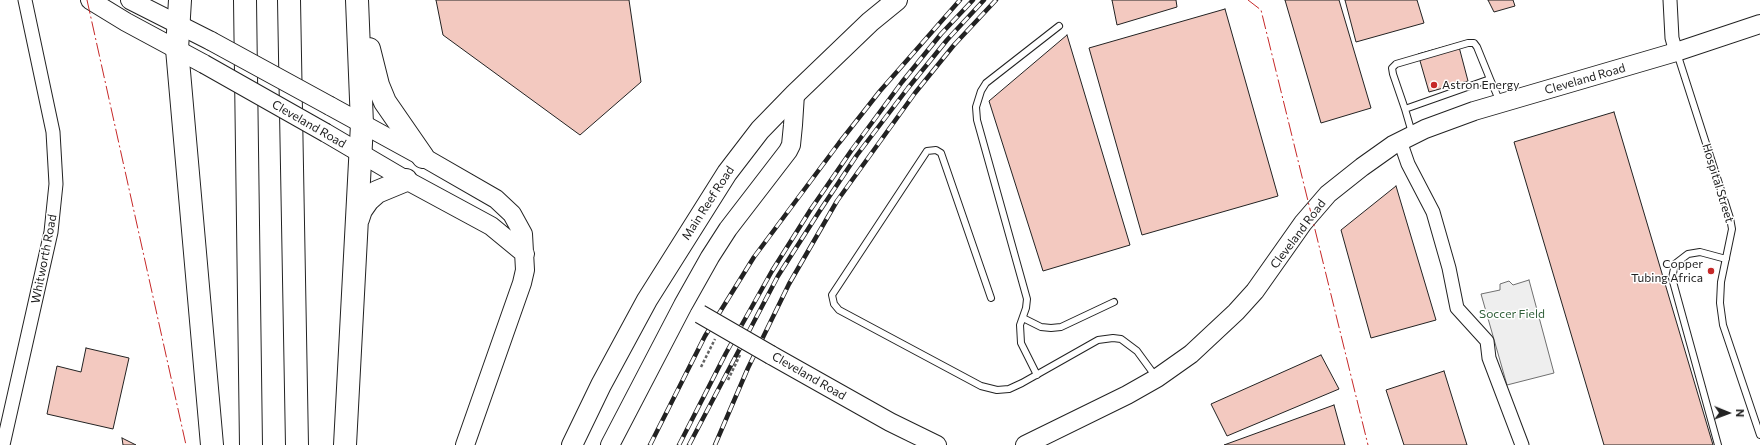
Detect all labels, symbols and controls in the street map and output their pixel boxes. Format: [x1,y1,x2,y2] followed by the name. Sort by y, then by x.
[1543,61,1627,97] street label: Cleveland Road
[1442,78,1519,92] place label: Astron Energy
[1429,80,1439,90] marker: Astron Energy
[269,97,349,151] street label: Cleveland Road
[1699,142,1737,224] street label: Hospital Street
[679,163,737,243] street label: Main Reef Road
[1267,196,1329,272] street label: Cleveland Road
[28,213,60,305] street label: Whitworth Road
[1631,257,1703,285] place label: Copper Tubing Africa
[1706,266,1716,276] marker: Copper Tubing Africa
[1479,307,1545,321] park label: Soccer Field
[769,349,849,403] street label: Cleveland Road
[1708,393,1748,433] north arrow
[1734,409,1747,417] text: N

